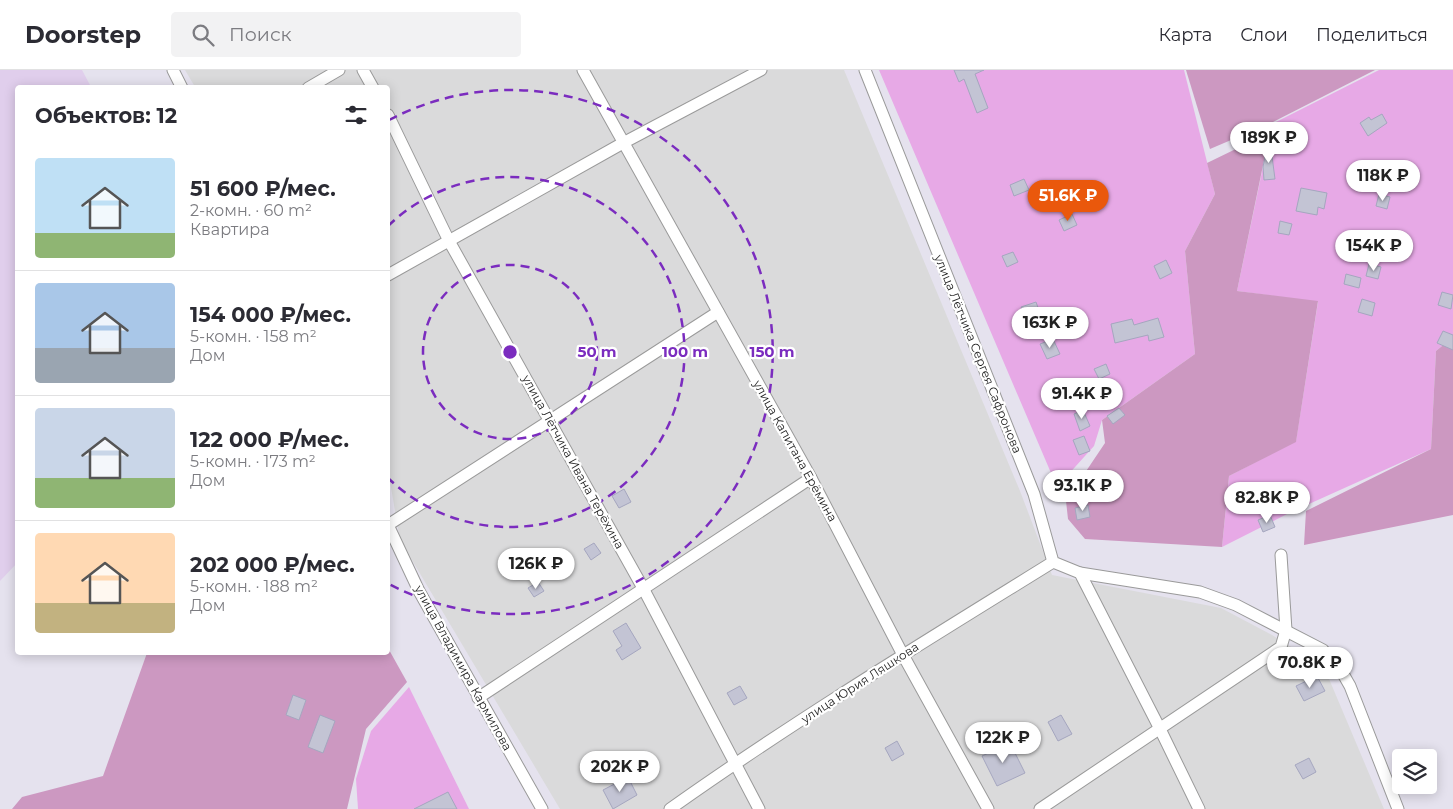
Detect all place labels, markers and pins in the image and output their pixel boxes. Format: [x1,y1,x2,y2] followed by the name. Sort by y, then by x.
[1228,122,1310,164] pin: 189K ₽
[1342,160,1424,202] pin: 118K ₽
[1022,180,1114,222] pin: 51.6K ₽
[1333,230,1415,272] pin: 154K ₽
[1009,306,1091,349] pin: 163K ₽
[501,343,519,361] centre of rings
[1036,378,1128,420] pin: 91.4K ₽
[1037,470,1129,512] pin: 93.1K ₽
[1221,482,1313,524] pin: 82.8K ₽
[495,548,577,590] pin: 126K ₽
[1264,646,1356,689] pin: 70.8K ₽
[962,722,1044,764] pin: 122K ₽
[579,750,661,793] pin: 202K ₽

